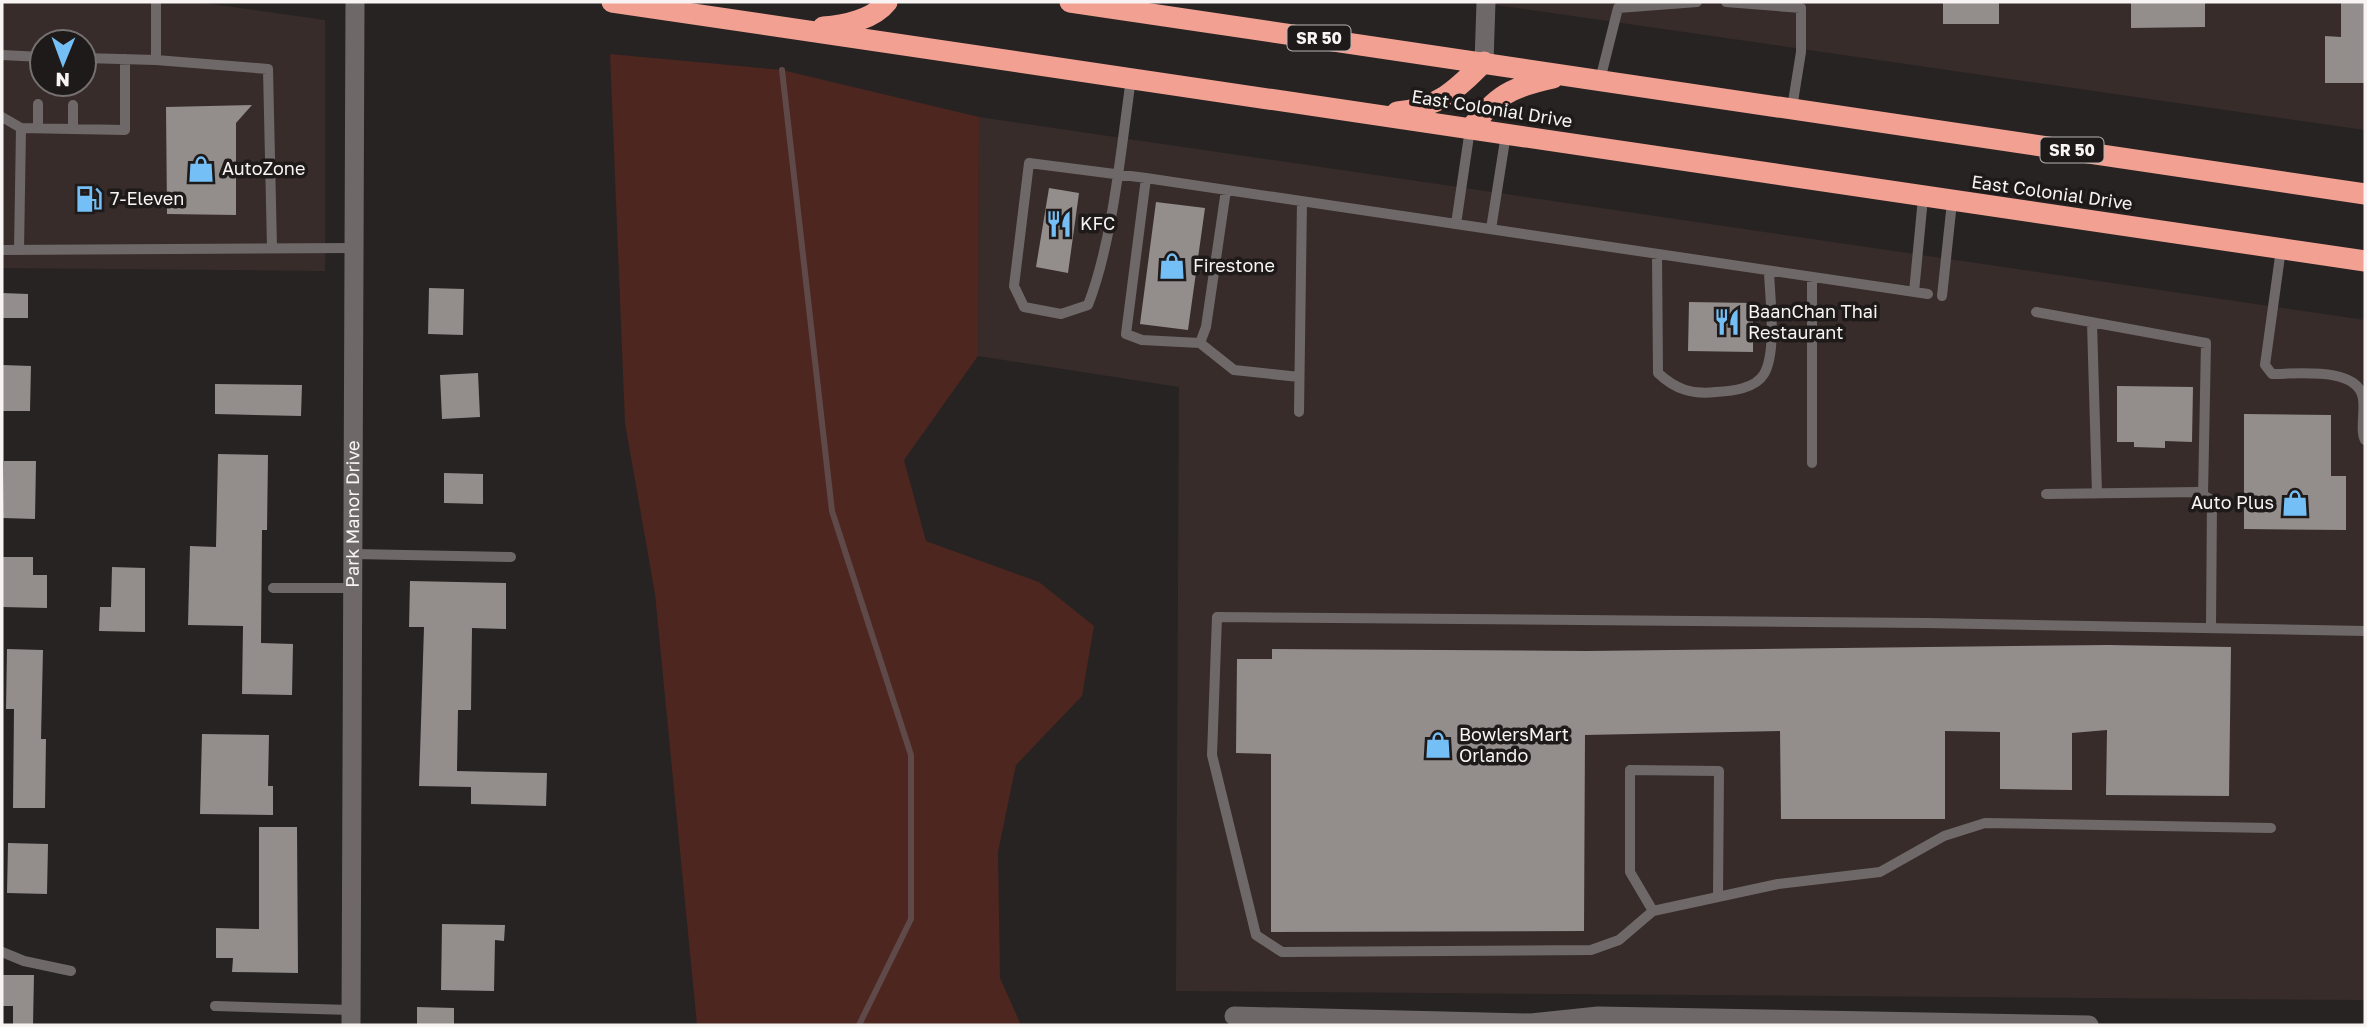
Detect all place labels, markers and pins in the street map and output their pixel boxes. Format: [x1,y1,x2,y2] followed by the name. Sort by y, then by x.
[186,154,216,184] shop icon: AutoZone
[222,157,305,179] place label: AutoZone
[74,184,104,214] fuel station icon: 7-Eleven
[110,187,184,209] place label: 7-Eleven
[1044,209,1074,239] restaurant icon: KFC
[1080,212,1115,234] place label: KFC
[1157,251,1187,281] shop icon: Firestone
[1193,254,1275,276] place label: Firestone
[1748,300,1878,343] place label: BaanChan Thai Restaurant
[1712,307,1742,337] restaurant icon: BaanChan Thai Restaurant
[2280,488,2310,518] shop icon: Auto Plus
[2191,491,2274,513] place label: Auto Plus
[1459,723,1569,766] place label: BowlersMart Orlando
[1423,730,1453,760] shop icon: BowlersMart Orlando

